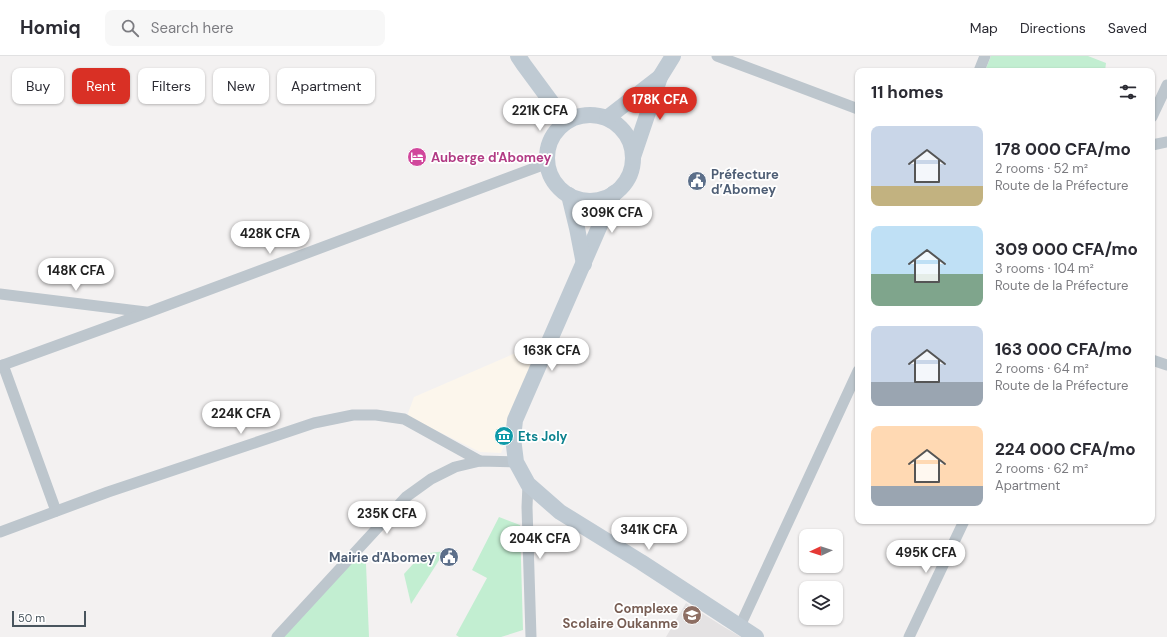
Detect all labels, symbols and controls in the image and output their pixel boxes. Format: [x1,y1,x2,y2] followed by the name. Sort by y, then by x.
[105,10,385,46] search box
[20,15,81,40] text: Homiq
[119,17,141,39] icon: search
[151,18,233,38] text: Search here
[970,19,998,37] text: Map
[1020,19,1086,37] text: Directions
[1108,19,1147,37] text: Saved
[12,68,64,104] chip: Buy
[72,68,130,104] chip: Rent
[138,68,205,104] chip: Filters
[213,68,269,104] chip: New
[277,68,375,104] chip: Apartment
[871,81,944,103] text: 11 homes
[1117,81,1139,103] icon: filters
[619,87,701,121] pin: 178K CFA
[632,91,688,108] text: 178K CFA
[499,98,581,132] pin: 221K CFA
[512,102,568,119] text: 221K CFA
[995,138,1131,160] text: 178 000 CFA/mo
[903,142,951,190] icon: home
[406,146,428,168] hotel icon: Auberge d'Abomey
[431,149,552,166] place label: Auberge d'Abomey
[995,160,1088,177] text: 2 rooms · 52 m²
[711,166,779,198] place label: Préfecture d’Abomey
[686,170,708,192] public building icon: Préfecture d’Abomey
[995,177,1128,194] text: Route de la Préfecture
[571,200,653,234] pin: 309K CFA
[581,204,643,221] text: 309K CFA
[229,221,311,255] pin: 428K CFA
[240,225,300,242] text: 428K CFA
[995,238,1138,260] text: 309 000 CFA/mo
[903,242,951,290] icon: home
[35,258,117,292] pin: 148K CFA
[995,260,1094,277] text: 3 rooms · 104 m²
[47,262,105,279] text: 148K CFA
[995,277,1128,294] text: Route de la Préfecture
[511,338,593,372] pin: 163K CFA
[995,338,1132,360] text: 163 000 CFA/mo
[523,342,581,359] text: 163K CFA
[903,342,951,390] icon: home
[995,360,1089,377] text: 2 rooms · 64 m²
[995,377,1128,394] text: Route de la Préfecture
[200,401,282,435] pin: 224K CFA
[211,405,271,422] text: 224K CFA
[493,425,515,447] museum icon: Ets Joly
[518,428,568,445] place label: Ets Joly
[995,438,1136,460] text: 224 000 CFA/mo
[903,442,951,490] icon: home
[995,460,1088,477] text: 2 rooms · 62 m²
[995,477,1060,494] text: Apartment
[346,501,428,535] pin: 235K CFA
[357,505,417,522] text: 235K CFA
[608,517,690,551] pin: 341K CFA
[620,521,678,538] text: 341K CFA
[499,526,581,560] pin: 204K CFA
[799,529,843,573] north arrow
[799,529,843,625] map controls
[509,530,571,547] text: 204K CFA
[885,540,967,574] pin: 495K CFA
[895,544,957,561] text: 495K CFA
[438,546,460,568] public building icon: Mairie d'Abomey
[329,549,435,566] place label: Mairie d'Abomey
[799,581,843,625] button: layers
[562,600,678,632] place label: Complexe Scolaire Oukanme
[681,604,703,626] school or university icon: Complexe Scolaire Oukanme
[12,609,86,628] scale bar
[18,611,45,625] text: 50 m

